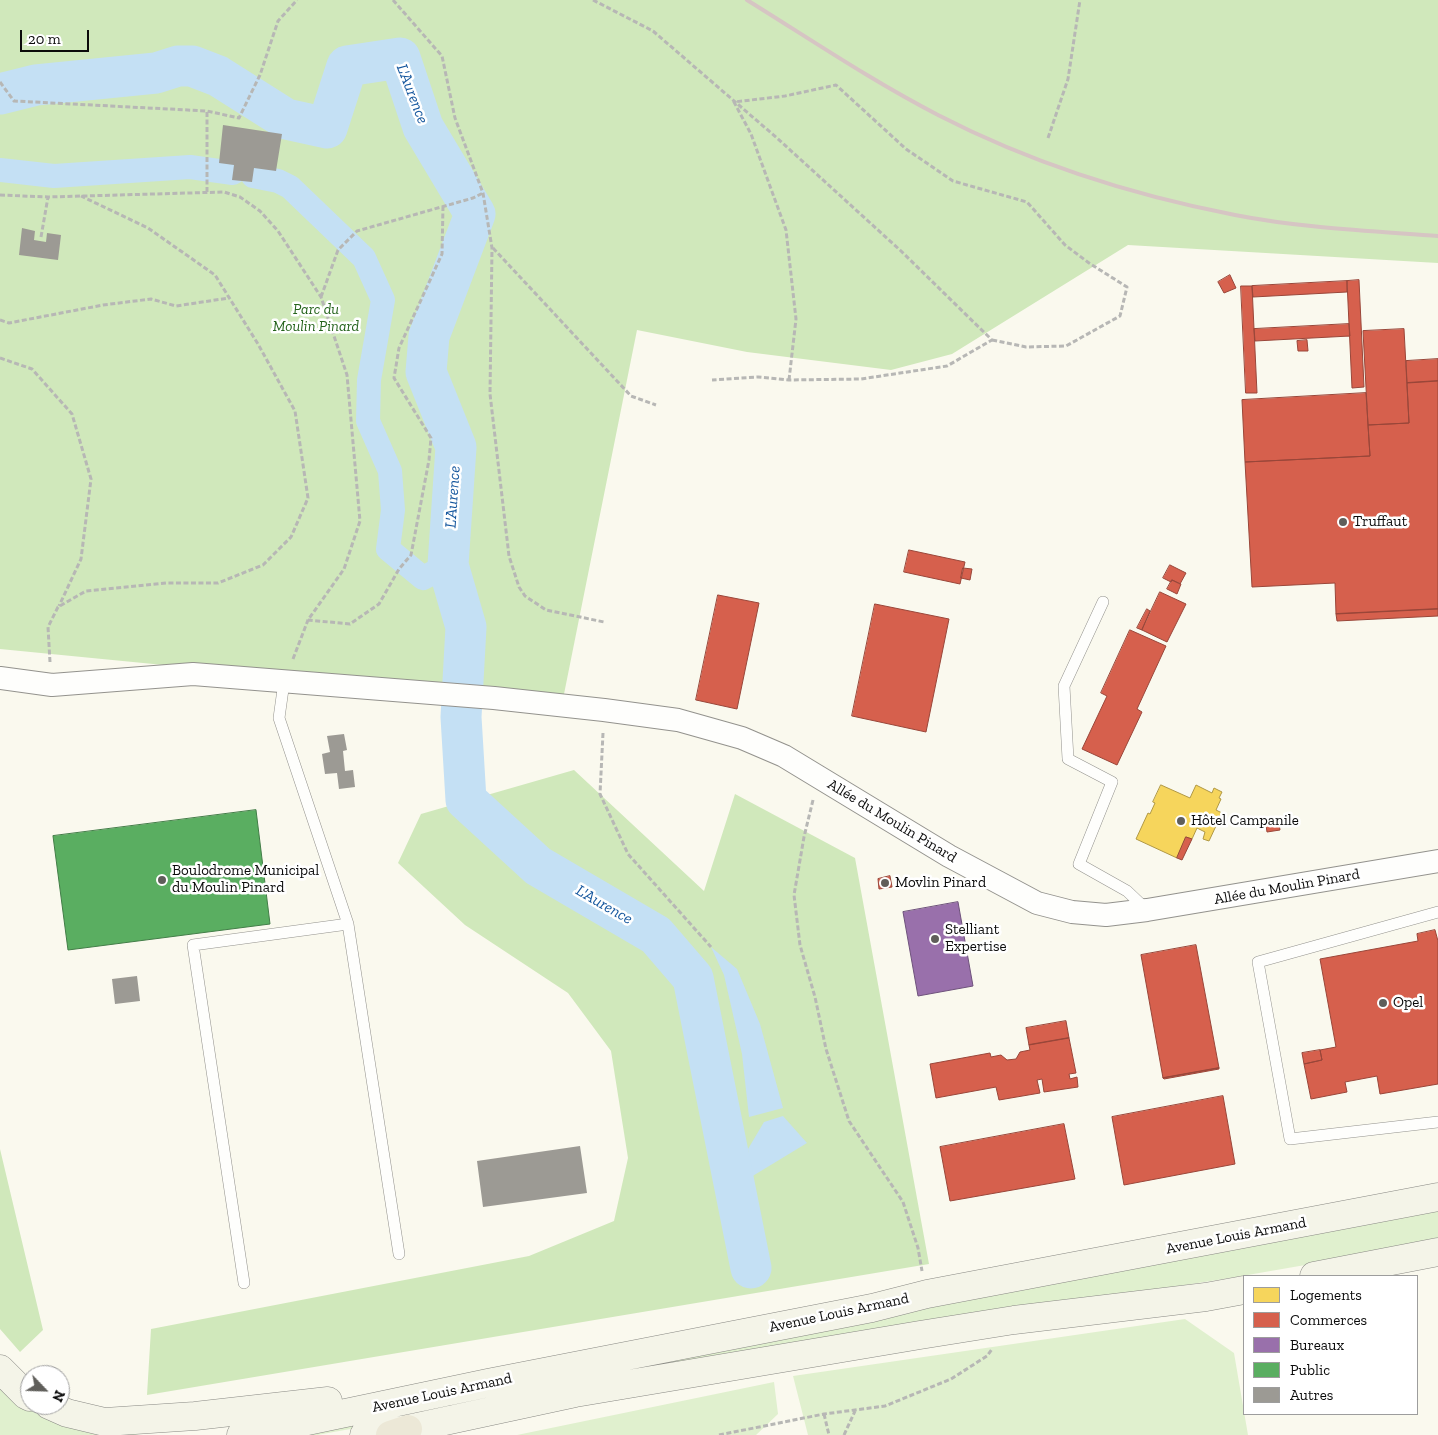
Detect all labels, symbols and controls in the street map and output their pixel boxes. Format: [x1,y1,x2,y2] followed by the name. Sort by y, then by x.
[22,20,91,52] scale bar
[28,30,61,48] text: 20 m
[392,61,432,127] water label: L'Aurence
[273,301,359,336] park label: Parc du Moulin Pinard
[441,465,465,529] water label: L'Aurence
[1353,513,1407,531] place label: Truffaut
[1337,516,1349,528] marker: Truffaut
[824,775,960,867] street label: Allée du Moulin Pinard
[1191,812,1299,830] place label: Hôtel Campanile
[1175,815,1187,827] marker: Hôtel Campanile
[172,862,319,897] place label: Boulodrome Municipal du Moulin Pinard
[1213,865,1361,909] street label: Allée du Moulin Pinard
[156,874,168,886] marker: Boulodrome Municipal du Moulin Pinard
[895,874,986,892] place label: Movlin Pinard
[879,877,891,889] marker: Movlin Pinard
[572,881,636,929] water label: L'Aurence
[945,921,1007,956] place label: Stelliant Expertise
[929,933,941,945] marker: Stelliant Expertise
[1393,994,1423,1012] place label: Opel
[1377,997,1389,1009] marker: Opel
[1164,1214,1308,1258] street label: Avenue Louis Armand
[1243,1275,1418,1415] legend
[1290,1286,1362,1304] text: Logements
[767,1289,911,1337] street label: Avenue Louis Armand
[1290,1311,1367,1329] text: Commerces
[1290,1336,1344,1354] text: Bureaux
[1290,1361,1330,1379] text: Public
[20,1365,70,1415] north arrow
[370,1369,514,1417] street label: Avenue Louis Armand
[1290,1386,1333,1404] text: Autres
[48,1388,68,1404] text: N

